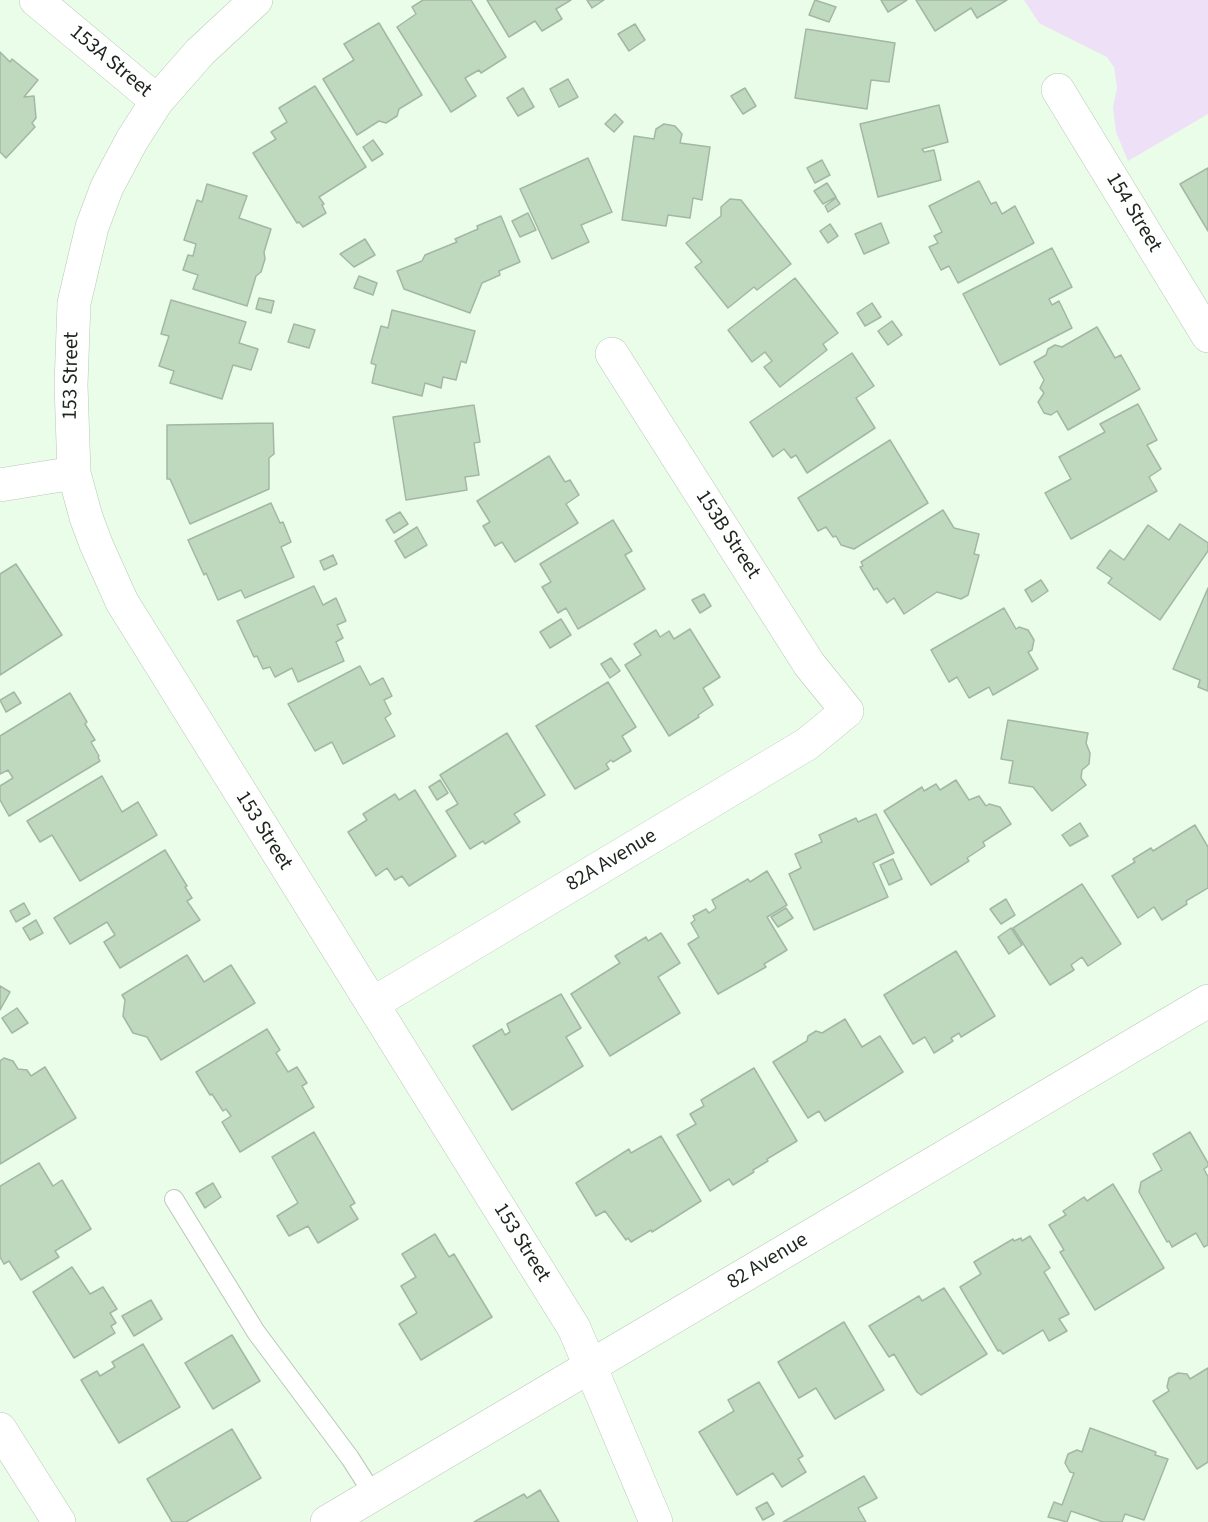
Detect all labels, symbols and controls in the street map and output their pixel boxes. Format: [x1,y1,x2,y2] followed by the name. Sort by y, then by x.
[64,20,156,104] street label: 153A Street
[1100,169,1166,257] street label: 154 Street
[59,332,85,420] street label: 153 Street
[689,486,765,584] street label: 153B Street
[229,787,297,875] street label: 153 Street
[562,824,662,898] street label: 82A Avenue
[487,1199,555,1287] street label: 153 Street
[723,1228,813,1296] street label: 82 Avenue

